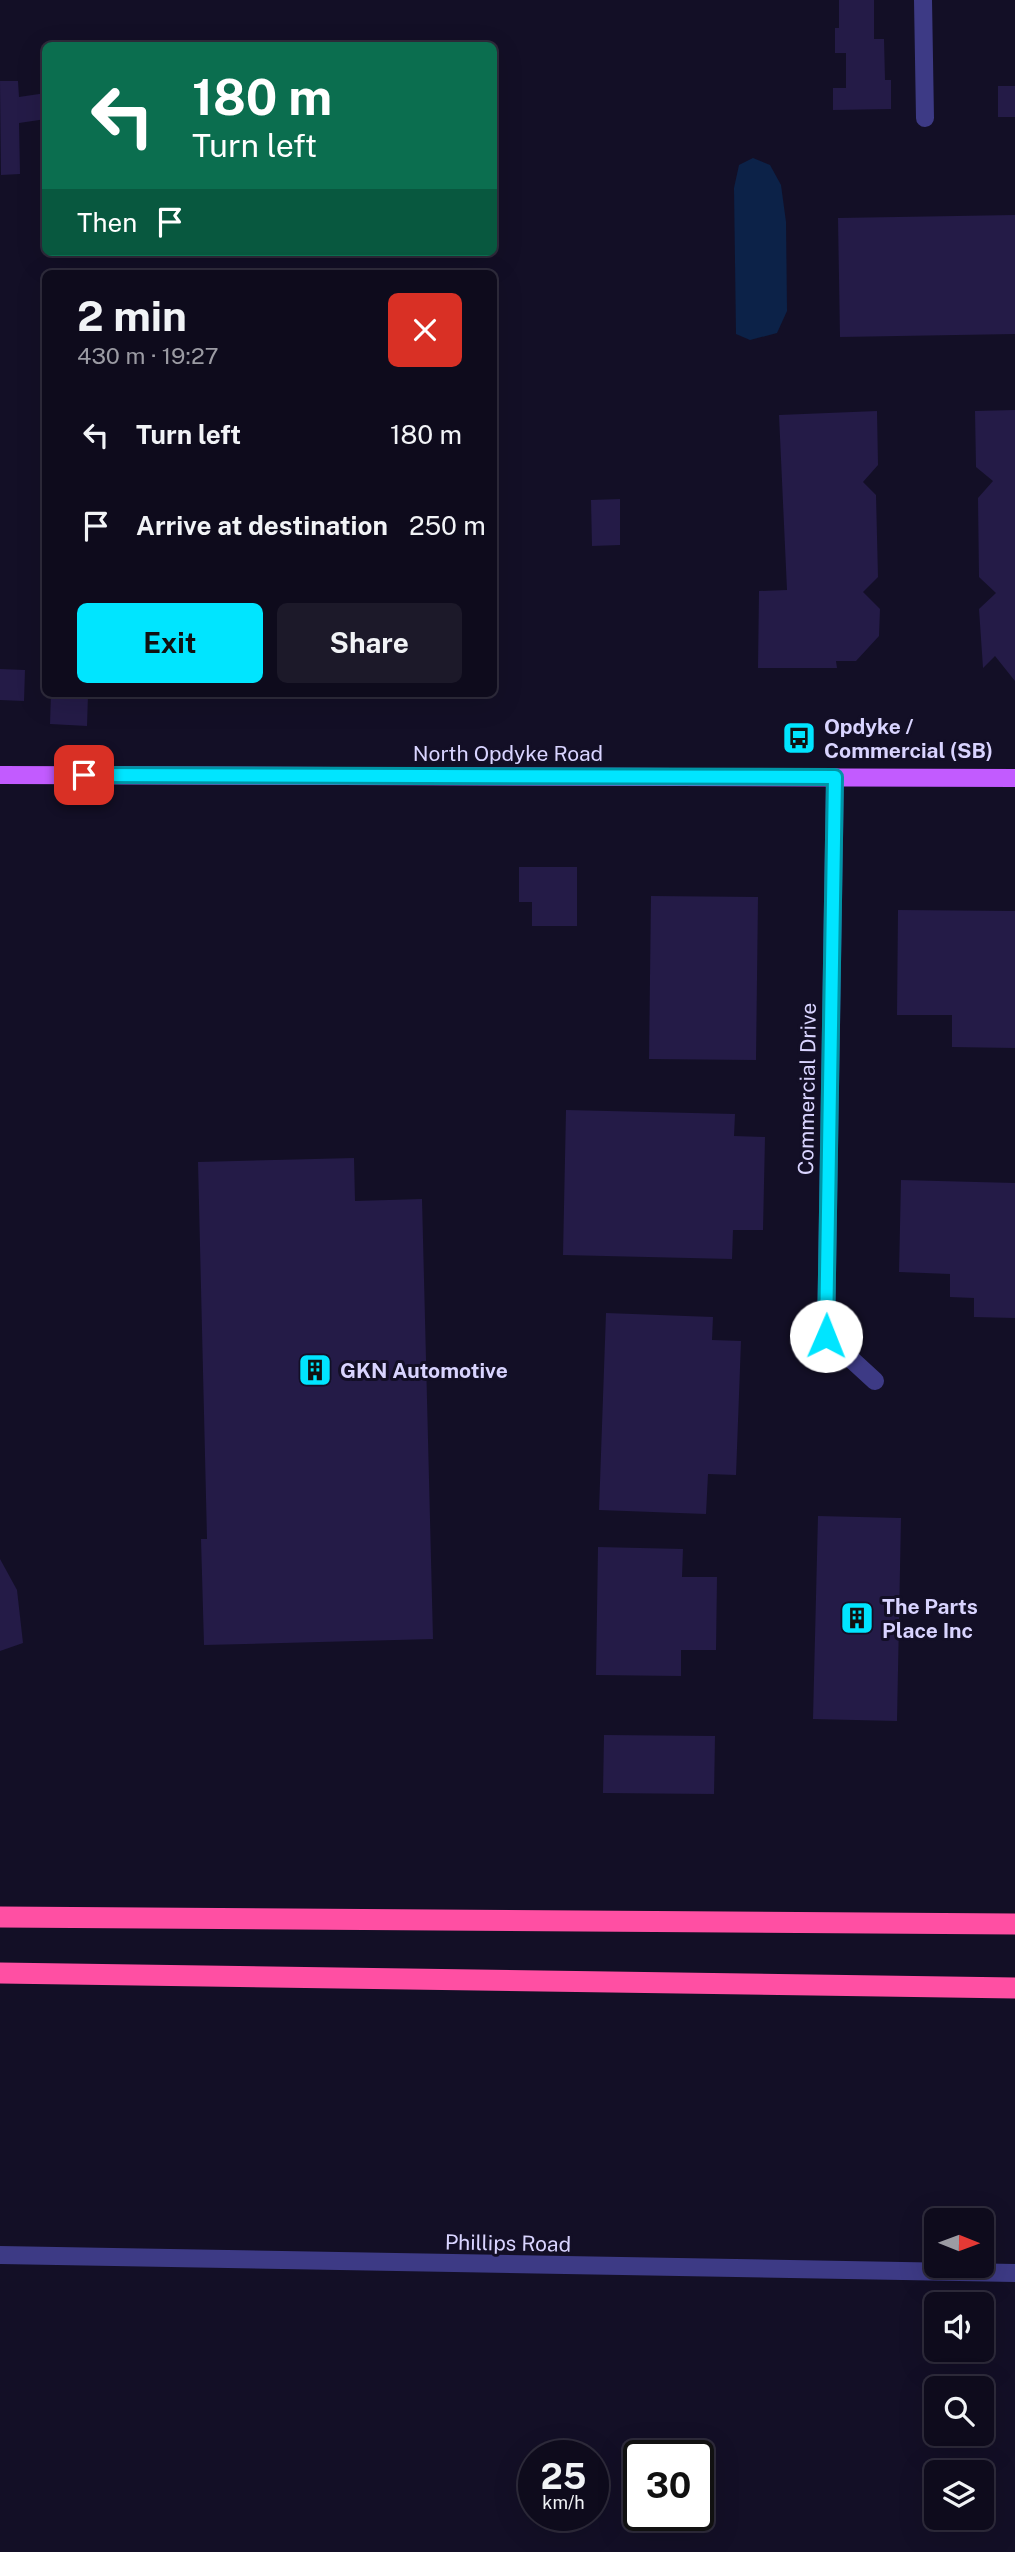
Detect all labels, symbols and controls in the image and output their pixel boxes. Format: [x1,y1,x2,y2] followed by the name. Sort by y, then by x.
[192,68,332,126] text: 180 m
[77,70,168,161] icon: left
[192,127,317,164] text: Turn left
[151,203,189,241] icon: arrive
[77,207,137,238] text: Then
[77,291,187,340] text: 2 min
[388,293,462,367] button: close
[77,342,219,369] text: 430 m · 19:27
[77,416,115,454] icon: left
[136,419,241,450] text: Turn left
[390,419,462,450] text: 180 m
[77,507,115,545] icon: arrive
[136,510,388,541] text: Arrive at destination
[409,510,486,541] text: 250 m
[77,603,263,683] button: Exit
[277,603,462,683] button: Share
[824,714,993,763] place label: Opdyke / Commercial (SB)
[780,719,818,757] bus stop icon: Opdyke / Commercial (SB)
[413,741,603,766] street label: North Opdyke Road
[54,745,114,805] pin
[65,756,103,794] icon: arrive
[793,1003,821,1175] street label: Commercial Drive
[789,1299,863,1373] position arrow
[296,1351,334,1389] building icon: GKN Automotive
[340,1358,508,1383] place label: GKN Automotive
[882,1594,978,1643] place label: The Parts Place Inc
[838,1599,876,1637] building icon: The Parts Place Inc
[924,2208,994,2278] north arrow
[924,2208,994,2530] map controls
[445,2229,571,2257] street label: Phillips Road
[924,2292,994,2362] button: sound
[924,2376,994,2446] button: search
[623,2440,714,2531] speed limit sign: 30
[541,2456,586,2497] text: 25
[924,2460,994,2530] button: layers
[542,2492,585,2513] text: km/h

